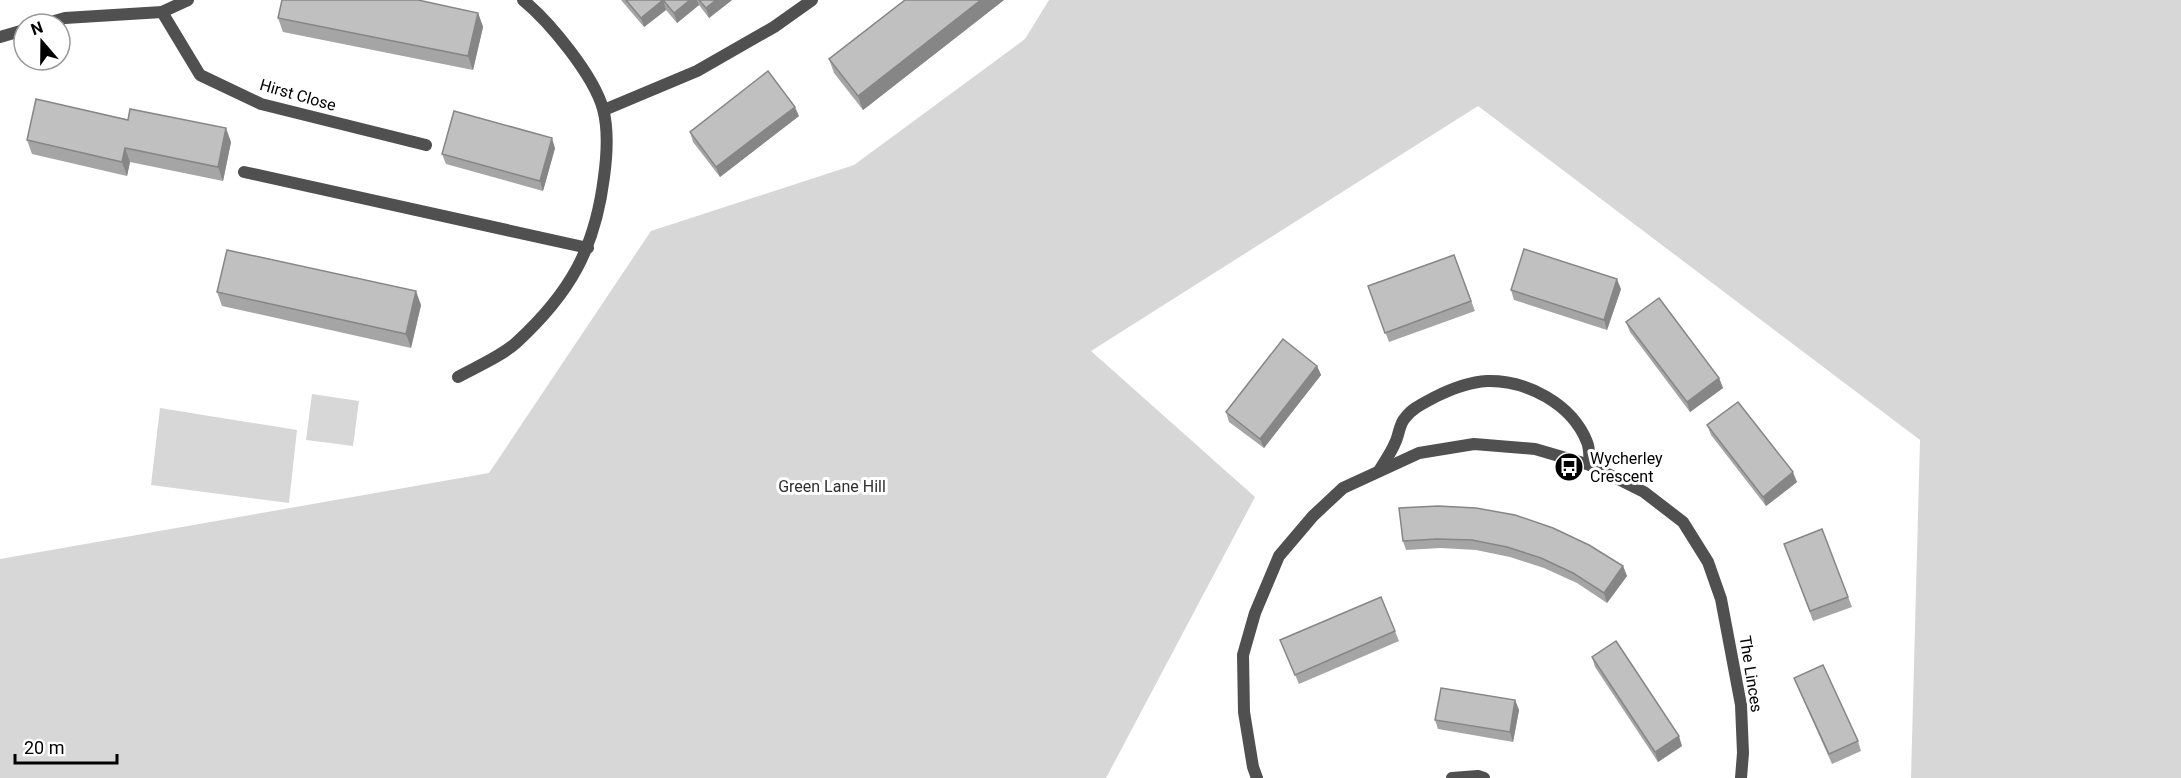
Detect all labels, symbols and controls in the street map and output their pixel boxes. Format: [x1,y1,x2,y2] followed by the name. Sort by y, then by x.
[12,12,72,72] north arrow
[28,18,46,39] text: N
[258,75,338,115] street label: Hirst Close
[1590,449,1663,486] place label: Wycherley Crescent
[1553,451,1585,483] bus stop icon: Wycherley Crescent
[778,477,886,496] park label: Green Lane Hill
[1736,634,1766,714] street label: The Linces
[15,727,117,765] scale bar
[24,737,64,758] text: 20 m

